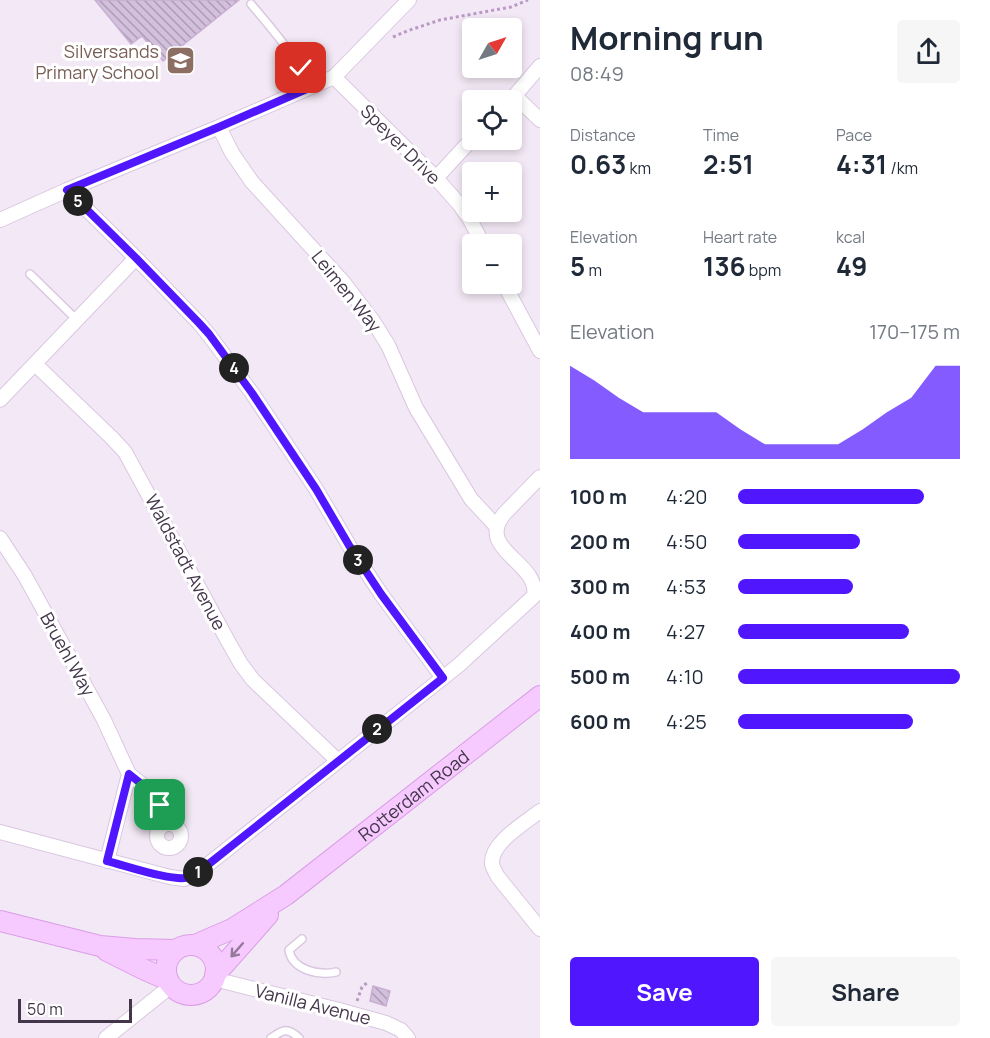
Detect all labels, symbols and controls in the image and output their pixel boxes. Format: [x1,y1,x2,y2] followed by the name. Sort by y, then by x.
[570,15,764,60] text: Morning run
[462,18,522,78] north arrow
[462,18,522,294] map controls
[897,20,960,83] button: share
[35,39,159,84] place label: Silversands Primary School
[275,42,326,93] pin
[164,45,196,77] school or university icon: Silversands Primary School
[284,51,317,84] icon: check
[570,60,624,87] text: 08:49
[462,90,522,150] button: locate
[356,99,446,189] street label: Speyer Drive
[570,124,636,146] text: Distance
[703,124,739,146] text: Time
[836,124,872,146] text: Pace
[570,146,626,182] text: 0.63
[703,146,754,182] text: 2:51
[836,146,887,182] text: 4:31
[626,157,651,179] text: km
[887,157,918,179] text: /km
[462,162,522,222] button: +
[63,186,93,216] pin: 5
[73,190,83,212] text: 5
[570,226,638,248] text: Elevation
[703,226,777,248] text: Heart rate
[836,226,865,248] text: kcal
[462,234,522,294] button: −
[307,245,388,337] street label: Leimen Way
[570,248,585,284] text: 5
[703,248,746,284] text: 136
[836,248,867,284] text: 49
[585,259,602,281] text: m
[746,259,781,281] text: bpm
[570,318,654,345] text: Elevation
[869,318,960,345] text: 170–175 m
[219,353,249,383] pin: 4
[229,357,239,379] text: 4
[570,483,627,510] text: 100 m
[666,483,707,510] text: 4:20
[140,490,232,634] street label: Waldstadt Avenue
[570,528,630,555] text: 200 m
[666,528,708,555] text: 4:50
[343,545,373,575] pin: 3
[353,549,363,571] text: 3
[570,573,630,600] text: 300 m
[666,573,706,600] text: 4:53
[35,608,101,701] street label: Bruehl Way
[570,618,630,645] text: 400 m
[666,618,705,645] text: 4:27
[570,663,630,690] text: 500 m
[666,663,704,690] text: 4:10
[570,708,631,735] text: 600 m
[666,708,707,735] text: 4:25
[362,714,392,744] pin: 2
[372,718,382,740] text: 2
[353,744,474,846] street label: Rotterdam Road
[134,779,185,830] pin
[143,788,176,821] icon: arrive
[183,857,213,887] pin: 1
[194,861,202,883] text: 1
[230,942,243,958] one-way arrow
[570,957,759,1026] button: Save
[771,957,960,1026] button: Share
[253,978,373,1030] street label: Vanilla Avenue
[18,996,132,1024] scale bar
[27,998,63,1020] text: 50 m

